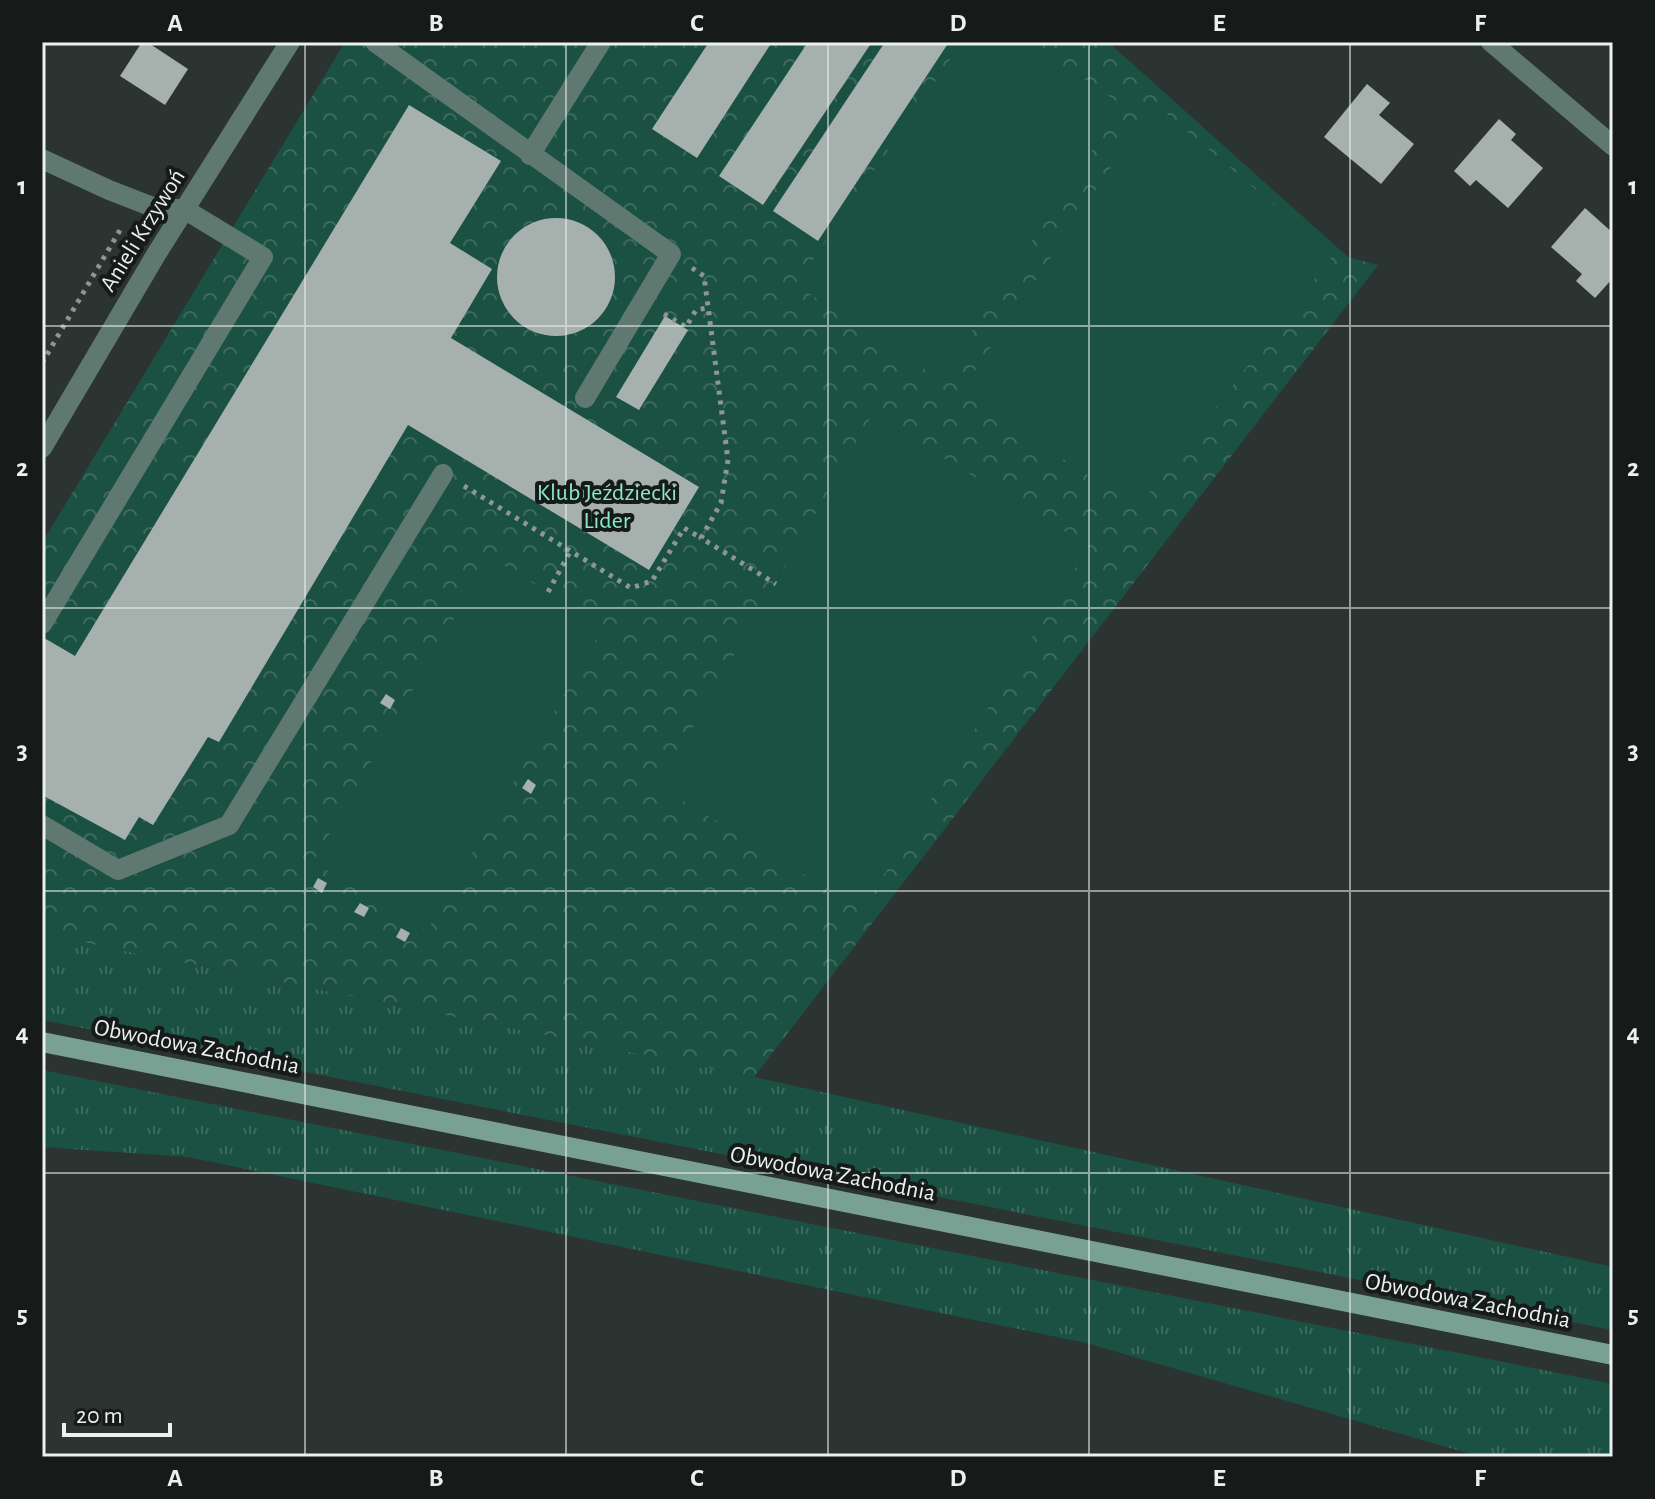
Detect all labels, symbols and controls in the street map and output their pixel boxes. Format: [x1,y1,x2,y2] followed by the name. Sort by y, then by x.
[167,10,183,36] text: A
[428,10,444,36] text: B
[690,10,704,36] text: C
[949,10,967,36] text: D
[1212,10,1226,36] text: E
[1474,10,1487,36] text: F
[96,165,190,296] street label: Anieli Krzywoń
[17,173,27,199] text: 1
[1628,173,1638,199] text: 1
[16,455,28,481] text: 2
[1627,455,1639,481] text: 2
[537,481,677,533] park label: Klub Jeździecki Lider
[16,738,28,764] text: 3
[1627,738,1639,764] text: 3
[92,1015,301,1079] street label: Obwodowa Zachodnia
[15,1020,29,1046] text: 4
[1626,1020,1640,1046] text: 4
[728,1142,937,1206] street label: Obwodowa Zachodnia
[1363,1269,1572,1333] street label: Obwodowa Zachodnia
[16,1302,28,1328] text: 5
[1627,1302,1639,1328] text: 5
[64,1387,170,1437] scale bar
[76,1404,123,1428] text: 20 m
[167,1465,183,1491] text: A
[428,1465,444,1491] text: B
[690,1465,704,1491] text: C
[949,1465,967,1491] text: D
[1212,1465,1226,1491] text: E
[1474,1465,1487,1491] text: F

